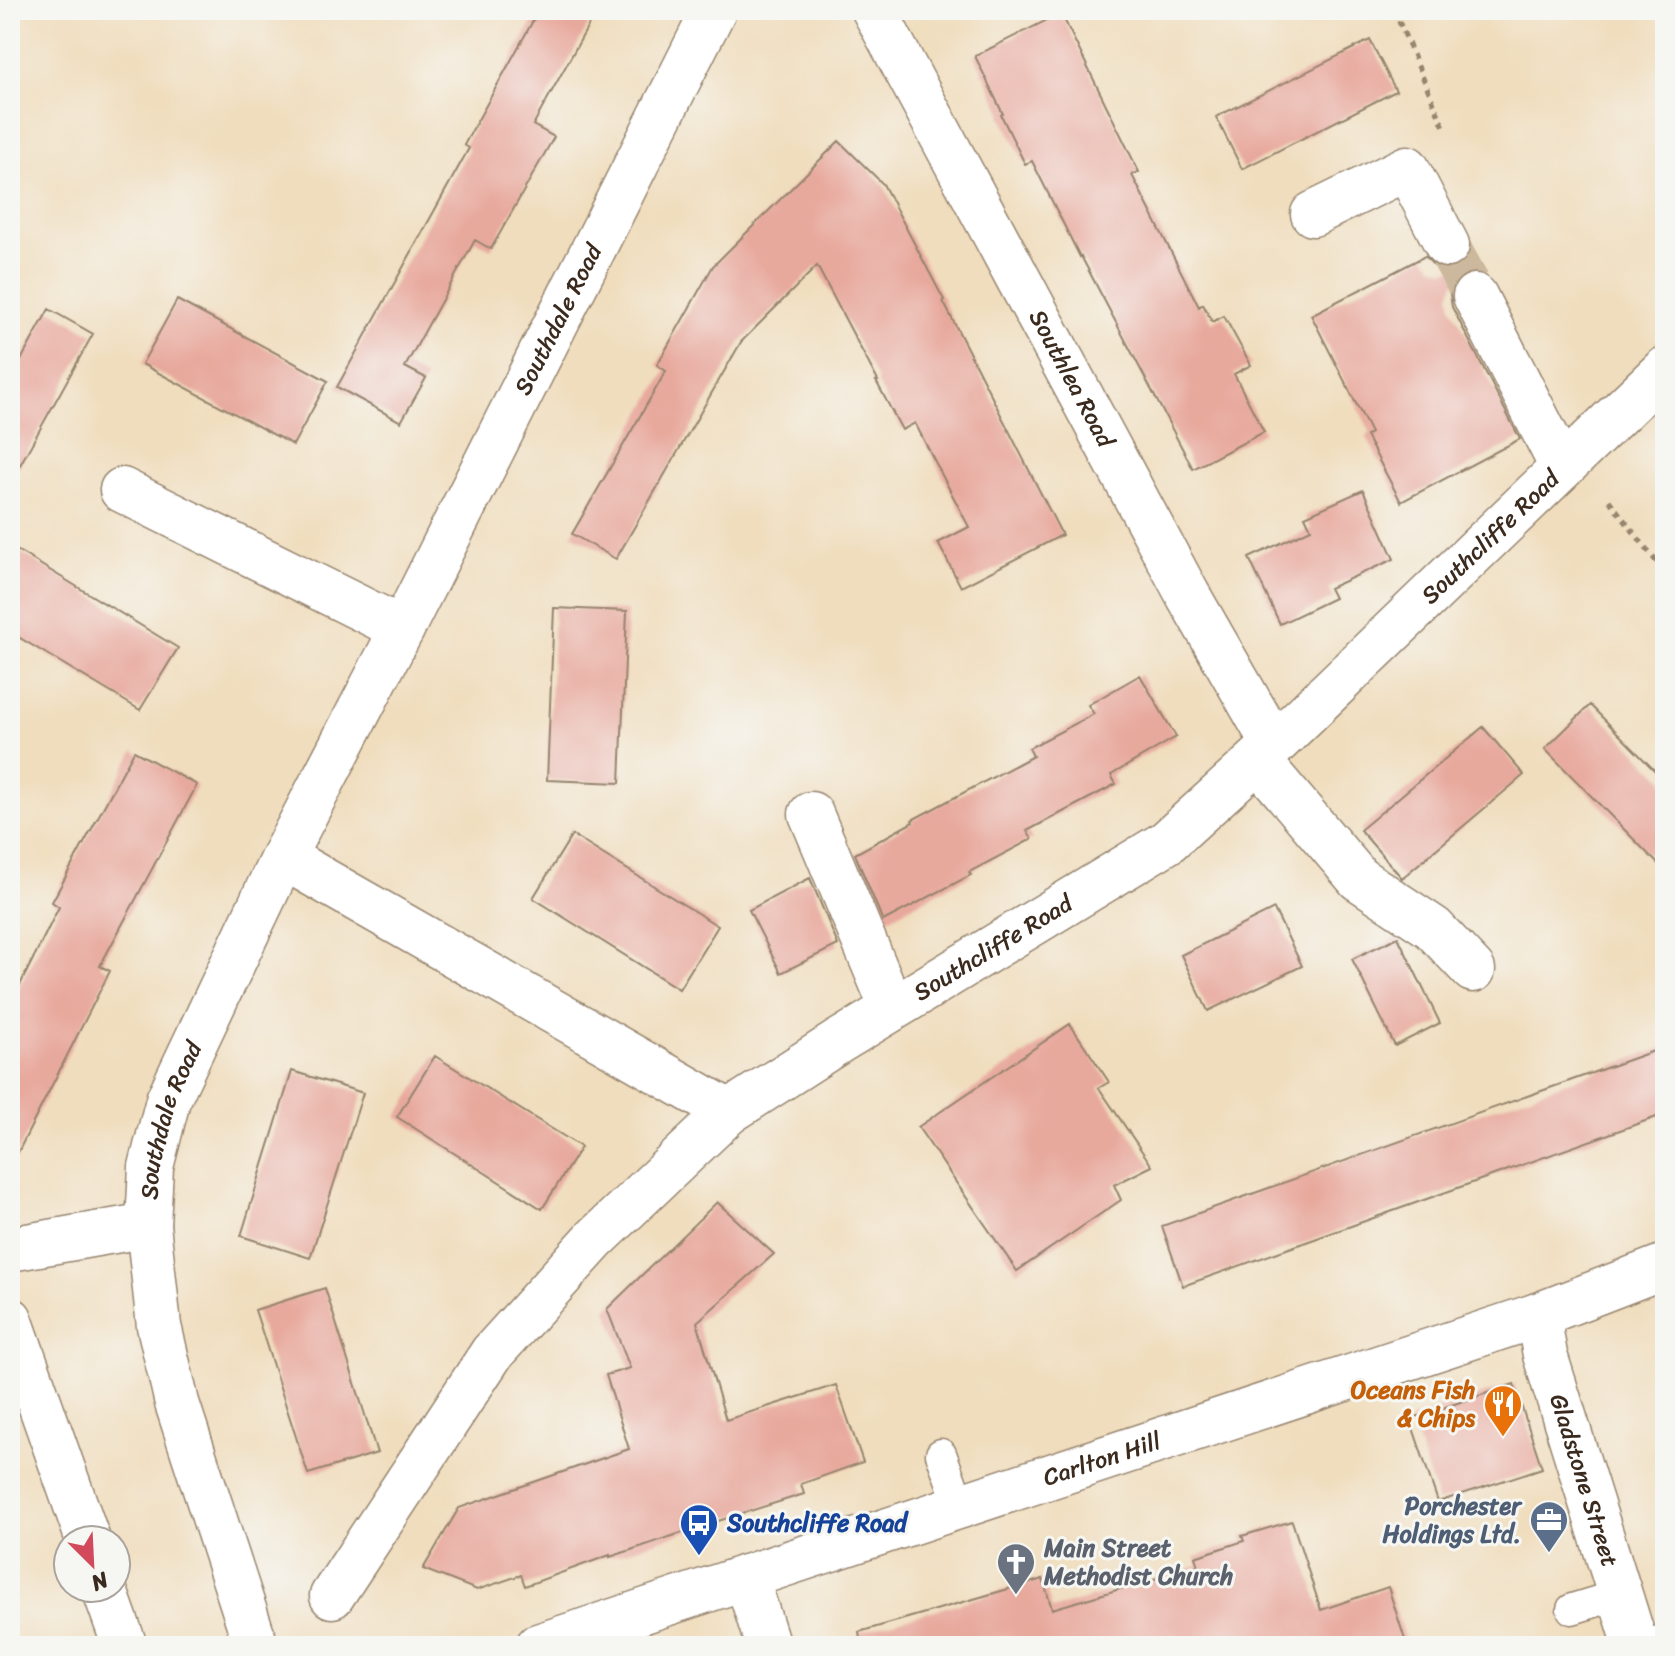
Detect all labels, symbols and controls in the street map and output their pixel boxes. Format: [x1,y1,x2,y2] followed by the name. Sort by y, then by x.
[502,235,614,403] street label: Southdale Road
[1017,302,1127,457] street label: Southlea Road
[1411,458,1571,615] street label: Southcliffe Road
[905,882,1083,1013] street label: Southcliffe Road
[128,1033,215,1201] street label: Southdale Road
[1351,1369,1476,1439] place label: Oceans Fish & Chips
[1482,1383,1524,1438] restaurant icon: Oceans Fish & Chips
[1537,1388,1631,1572] street label: Gladstone Street
[1037,1420,1168,1498] street label: Carlton Hill
[1383,1485,1523,1555] place label: Porchester Holdings Ltd.
[1528,1499,1570,1554] office icon: Porchester Holdings Ltd.
[678,1502,720,1557] bus stop icon: Southcliffe Road
[726,1502,909,1544] place label: Southcliffe Road
[52,1524,132,1604] north arrow
[1043,1527,1233,1597] place label: Main Street Methodist Church
[995,1541,1037,1596] church icon: Main Street Methodist Church
[84,1560,116,1603] text: N

